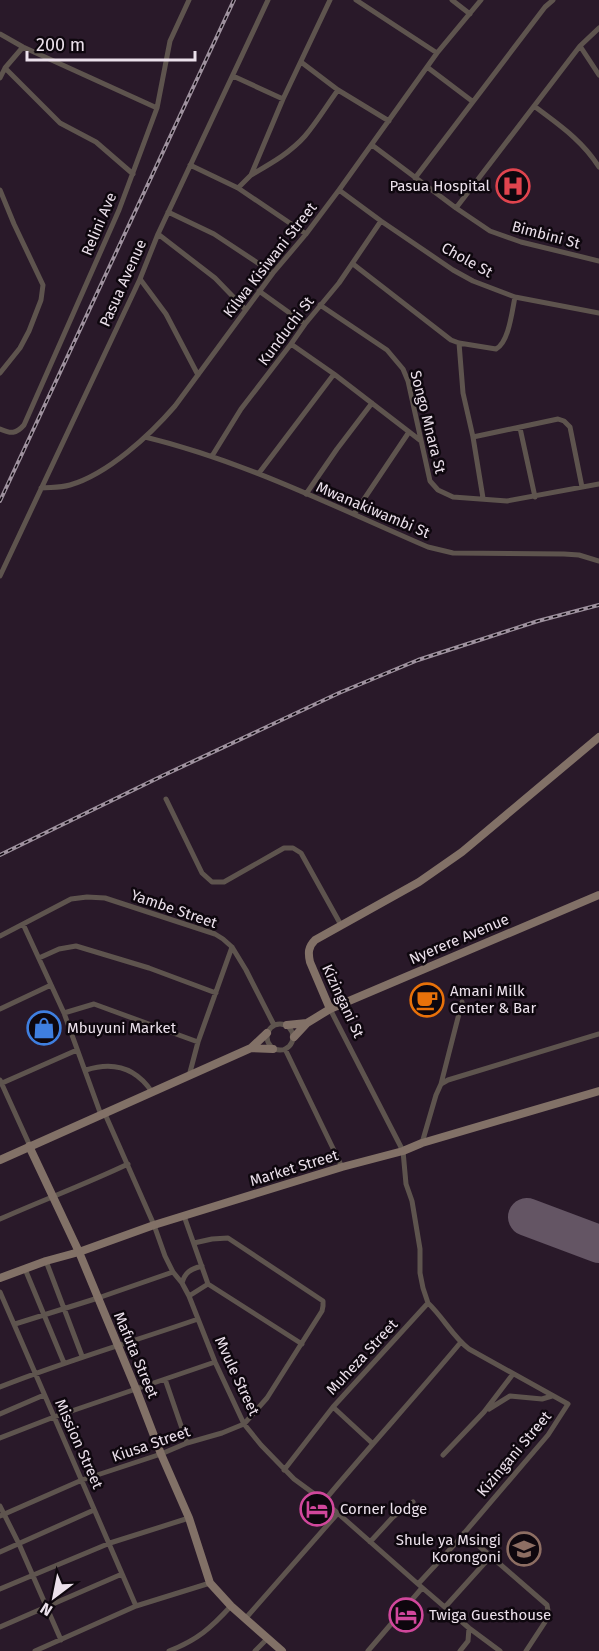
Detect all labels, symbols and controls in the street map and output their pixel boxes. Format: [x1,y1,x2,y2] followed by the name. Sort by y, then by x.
[27,24,195,62] scale bar
[36,34,85,56] text: 200 m
[495,168,531,204] hospital icon: Pasua Hospital
[389,177,491,195] place label: Pasua Hospital
[78,190,120,258] street label: Relini Ave
[220,198,321,321] street label: Kilwa Kisiwani Street
[510,217,583,253] street label: Bimbini St
[96,237,150,329] street label: Pasua Avenue
[438,239,496,282] street label: Chole St
[254,293,318,369] street label: Kunduchi St
[406,369,450,476] street label: Songo Mnara St
[314,478,433,542] street label: Mwanakiwambi St
[129,886,220,932] street label: Yambe Street
[406,910,512,968] street label: Nyerere Avenue
[318,961,368,1041] street label: Kizingani St
[409,982,445,1018] cafe icon: Amani Milk Center & Bar
[450,982,536,1017] place label: Amani Milk Center & Bar
[26,1010,62,1046] shop icon: Mbuyuni Market
[67,1019,177,1037] place label: Mbuyuni Market
[248,1146,341,1190] street label: Market Street
[110,1309,162,1401] street label: Mafuta Street
[323,1315,402,1398] street label: Muheza Street
[211,1334,263,1419] street label: Mvule Street
[51,1396,107,1492] street label: Mission Street
[473,1407,555,1500] street label: Kizingani Street
[110,1422,193,1466] street label: Kiusa Street
[299,1491,335,1527] hotel icon: Corner lodge
[340,1500,427,1518] place label: Corner lodge
[396,1531,501,1566] place label: Shule ya Msingi Korongoni
[506,1531,542,1567] school or university icon: Shule ya Msingi Korongoni
[24,1567,84,1627] north arrow
[388,1597,424,1633] hotel icon: Twiga Guesthouse
[37,1598,56,1620] text: N
[429,1606,551,1624] place label: Twiga Guesthouse

